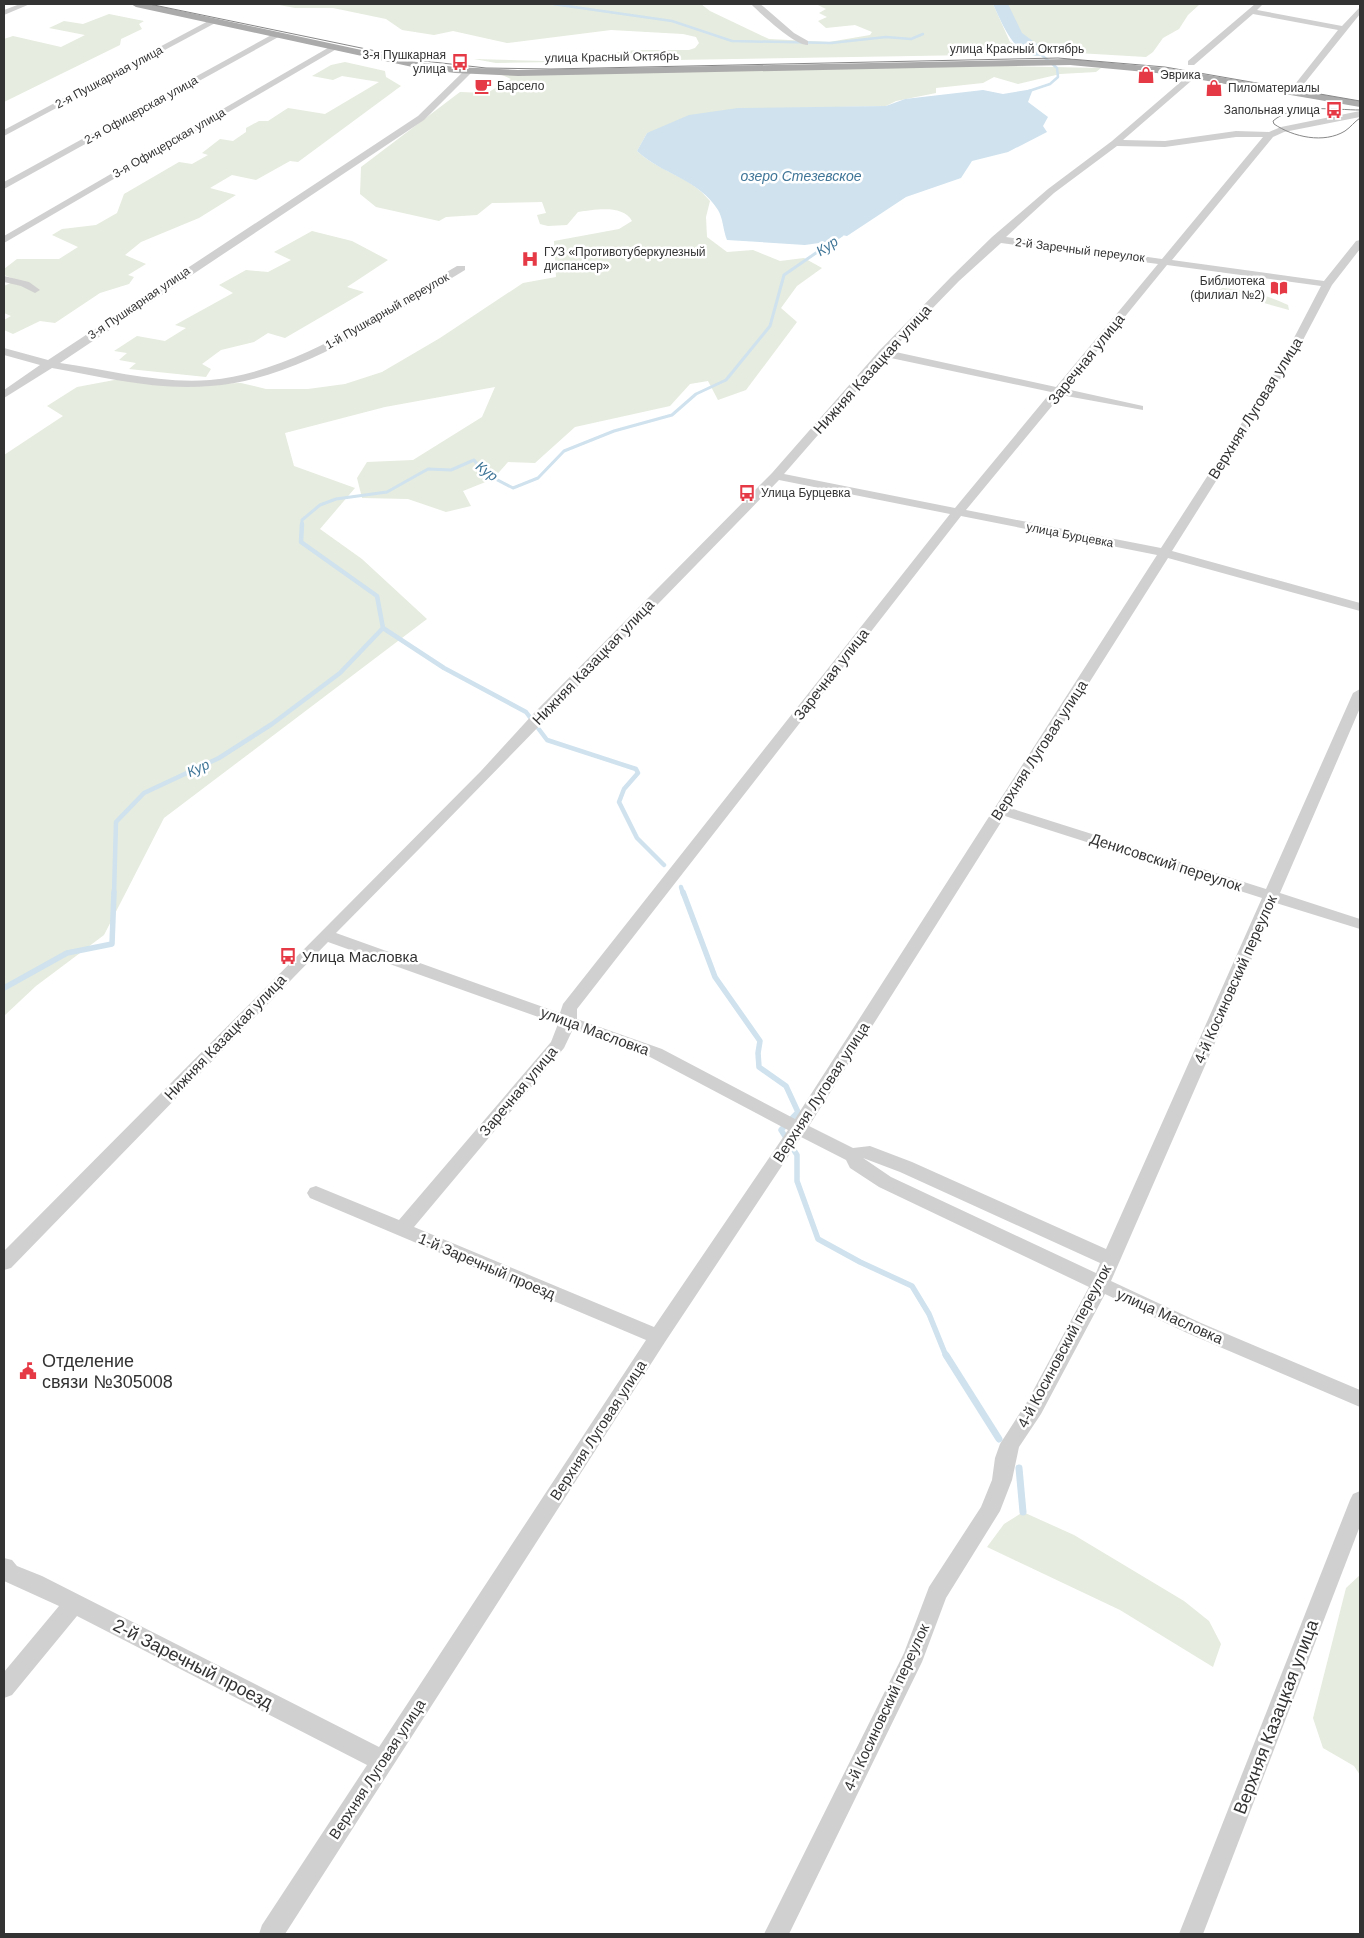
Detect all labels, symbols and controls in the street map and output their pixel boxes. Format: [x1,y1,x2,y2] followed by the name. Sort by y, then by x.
[950,42,1084,56] street label: улица Красный Октябрь
[53,43,165,111] street label: 2-я Пушкарная улица
[363,48,446,76] place label: 3-я Пушкарная улица
[545,49,679,65] street label: улица Красный Октябрь
[450,52,470,72] bus stop icon: 3-я Пушкарная улица
[1136,65,1156,85] shop icon: Эврика
[1160,68,1201,82] place label: Эврика
[82,73,200,147] street label: 2-я Офицерская улица
[473,76,493,96] cafe icon: Барсело
[1204,78,1224,98] shop icon: Пиломатериалы
[497,79,545,93] place label: Барсело
[1228,81,1320,95] place label: Пиломатериалы
[1324,100,1344,120] bus stop icon: Запольная улица
[1224,103,1320,117] place label: Запольная улица
[110,105,228,181] street label: 3-я Офицерская улица
[741,168,862,184] water label: озеро Стезевское
[813,233,841,259] water label: Кур
[1014,235,1146,265] street label: 2-й Заречный переулок
[544,245,706,273] place label: ГУЗ «Противотуберкулезный диспансер»
[520,249,540,269] hospital icon: ГУЗ «Противотуберкулезный диспансер»
[85,264,193,342] street label: 3-я Пушкарная улица
[323,269,452,352] street label: 1-й Пушкарный переулок
[1190,274,1265,302] place label: Библиотека (филиал №2)
[1269,278,1289,298] library icon: Библиотека (филиал №2)
[810,301,935,437] street label: Нижняя Казацкая улица
[1044,310,1128,408] street label: Заречная улица
[1204,334,1306,482] street label: Верхняя Луговая улица
[473,458,501,484] water label: Кур
[737,483,757,503] bus stop icon: Улица Бурцевка
[761,486,851,500] place label: Улица Бурцевка
[1025,520,1115,550] street label: улица Бурцевка
[529,595,658,728] street label: Нижняя Казацкая улица
[790,624,872,723] street label: Заречная улица
[987,676,1091,823] street label: Верхняя Луговая улица
[184,756,212,780] water label: Кур
[1088,830,1244,895] street label: Денисовский переулок
[1190,892,1280,1066] street label: 4-й Косиновский переулок
[278,946,298,966] bus stop icon: Улица Масловка
[302,948,418,965] place label: Улица Масловка
[161,970,290,1103] street label: Нижняя Казацкая улица
[538,1003,652,1059] street label: улица Масловка
[769,1018,873,1165] street label: Верхняя Луговая улица
[476,1042,561,1139] street label: Заречная улица
[416,1229,558,1303] street label: 1-й Заречный проезд
[1014,1261,1114,1430] street label: 4-й Косиновский переулок
[1114,1285,1226,1347] street label: улица Масловка
[42,1351,173,1392] place label: Отделение связи №305008
[546,1356,650,1503] street label: Верхняя Луговая улица
[18,1361,38,1381] public building icon: Отделение связи №305008
[110,1615,277,1713] street label: 2-й Заречный проезд
[1230,1616,1323,1817] street label: Верхняя Казацкая улица
[840,1620,932,1793] street label: 4-й Косиновский переулок
[325,1695,429,1842] street label: Верхняя Луговая улица

